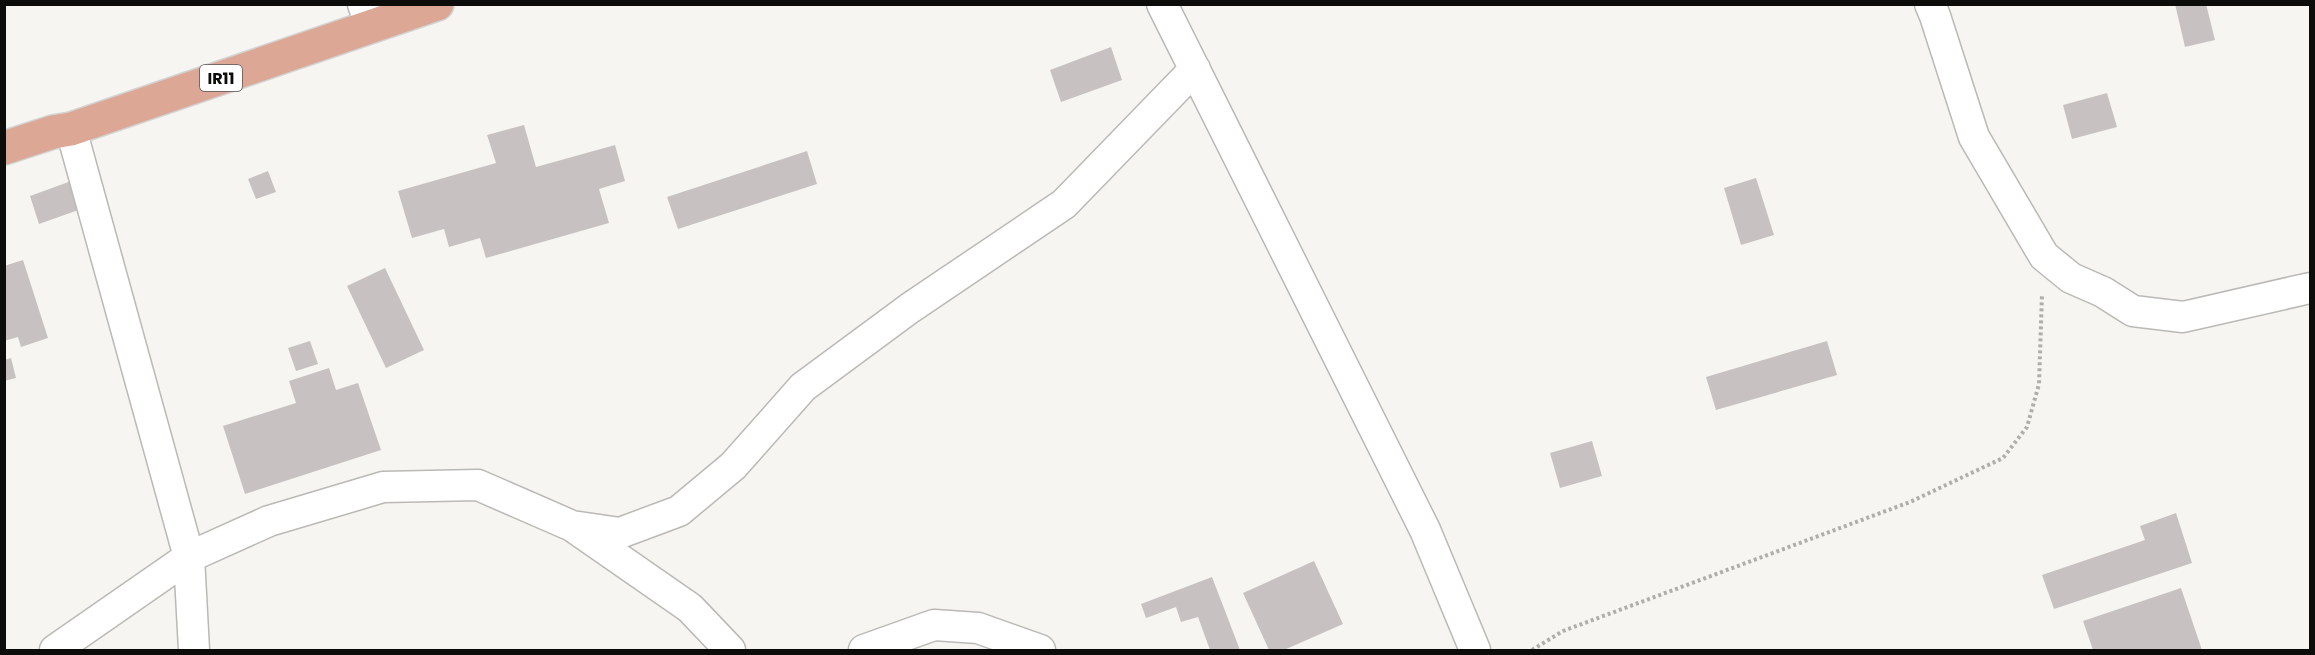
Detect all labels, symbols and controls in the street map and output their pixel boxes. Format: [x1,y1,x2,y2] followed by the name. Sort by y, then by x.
[200,65,242,91] road number: IR11

